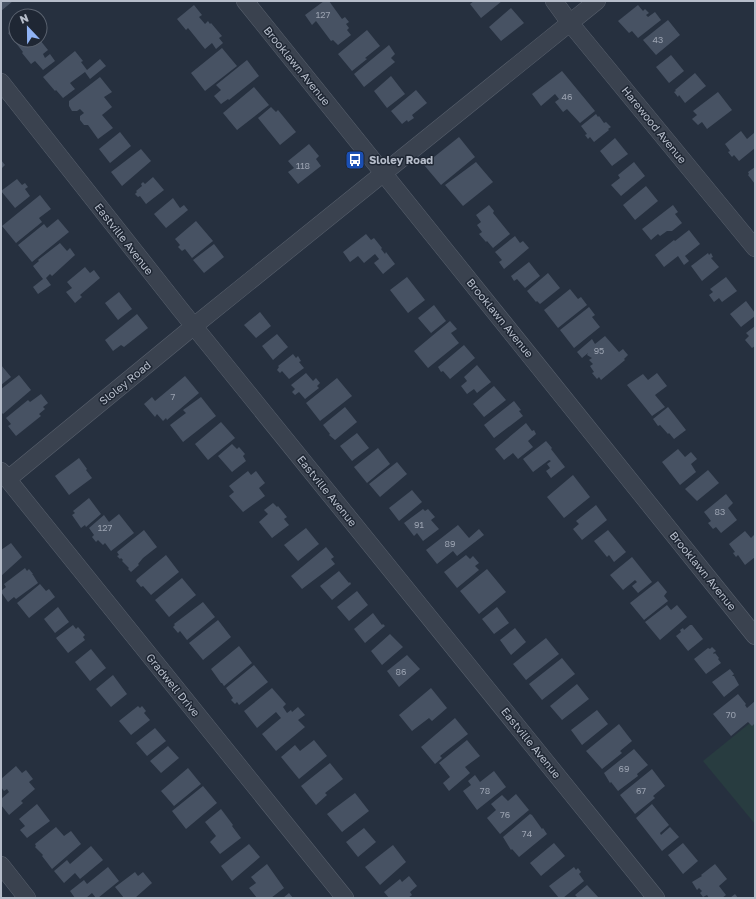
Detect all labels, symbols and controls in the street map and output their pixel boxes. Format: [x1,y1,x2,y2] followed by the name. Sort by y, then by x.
[8,8,48,48] north arrow
[316,9,330,20] house number: 127
[18,11,30,26] text: N
[262,24,333,108] street label: Brooklawn Avenue
[653,34,663,45] house number: 43
[619,84,689,166] street label: Harewood Avenue
[562,91,572,102] house number: 46
[344,149,366,171] bus stop icon: Sloley Road
[369,153,433,166] place label: Sloley Road
[296,160,310,171] house number: 118
[92,200,156,277] street label: Eastville Avenue
[465,276,536,360] street label: Brooklawn Avenue
[594,345,604,356] house number: 95
[96,358,153,407] street label: Sloley Road
[171,391,176,402] house number: 7
[295,453,360,529] street label: Eastville Avenue
[715,506,725,517] house number: 83
[414,519,425,530] house number: 91
[98,522,112,533] house number: 127
[668,529,739,613] street label: Brooklawn Avenue
[445,538,455,549] house number: 89
[144,651,203,719] street label: Gradwell Drive
[396,666,406,677] house number: 86
[499,705,564,781] street label: Eastville Avenue
[726,709,737,720] house number: 70
[619,763,629,774] house number: 69
[480,785,490,796] house number: 78
[636,785,646,796] house number: 67
[500,809,510,820] house number: 76
[522,828,533,839] house number: 74

